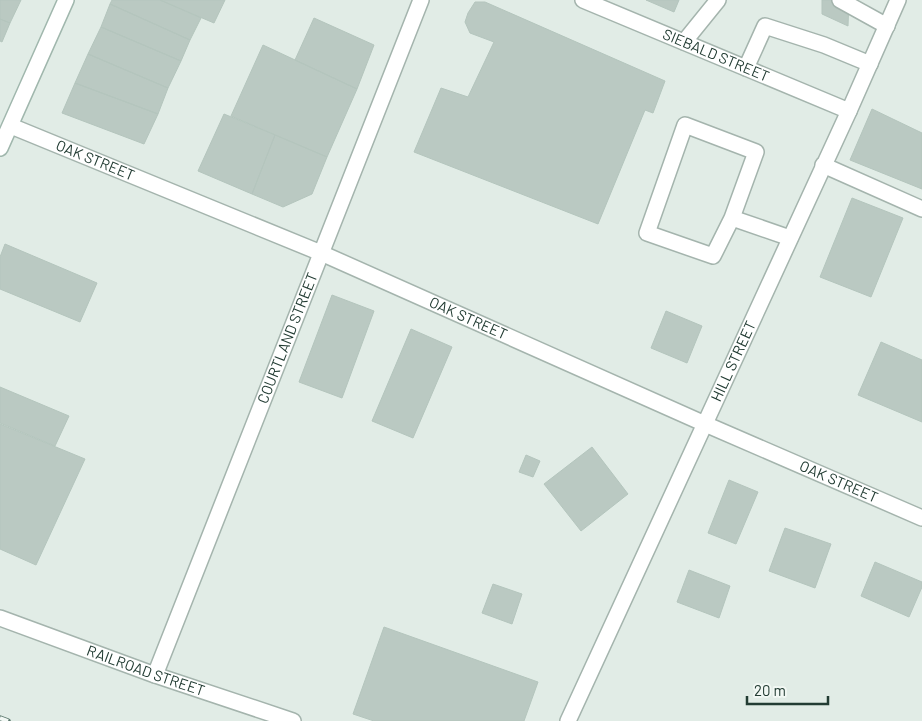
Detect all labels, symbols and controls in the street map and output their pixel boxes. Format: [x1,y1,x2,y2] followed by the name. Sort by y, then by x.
[660,24,772,85] street label: SIEBALD STREET
[54,135,138,184] street label: OAK STREET
[253,270,321,406] street label: COURTLAND STREET
[427,292,510,343] street label: OAK STREET
[706,318,759,404] street label: HILL STREET
[797,456,881,506] street label: OAK STREET
[84,641,207,699] street label: RAILROAD STREET
[747,674,828,706] scale bar
[754,681,786,699] text: 20 m

